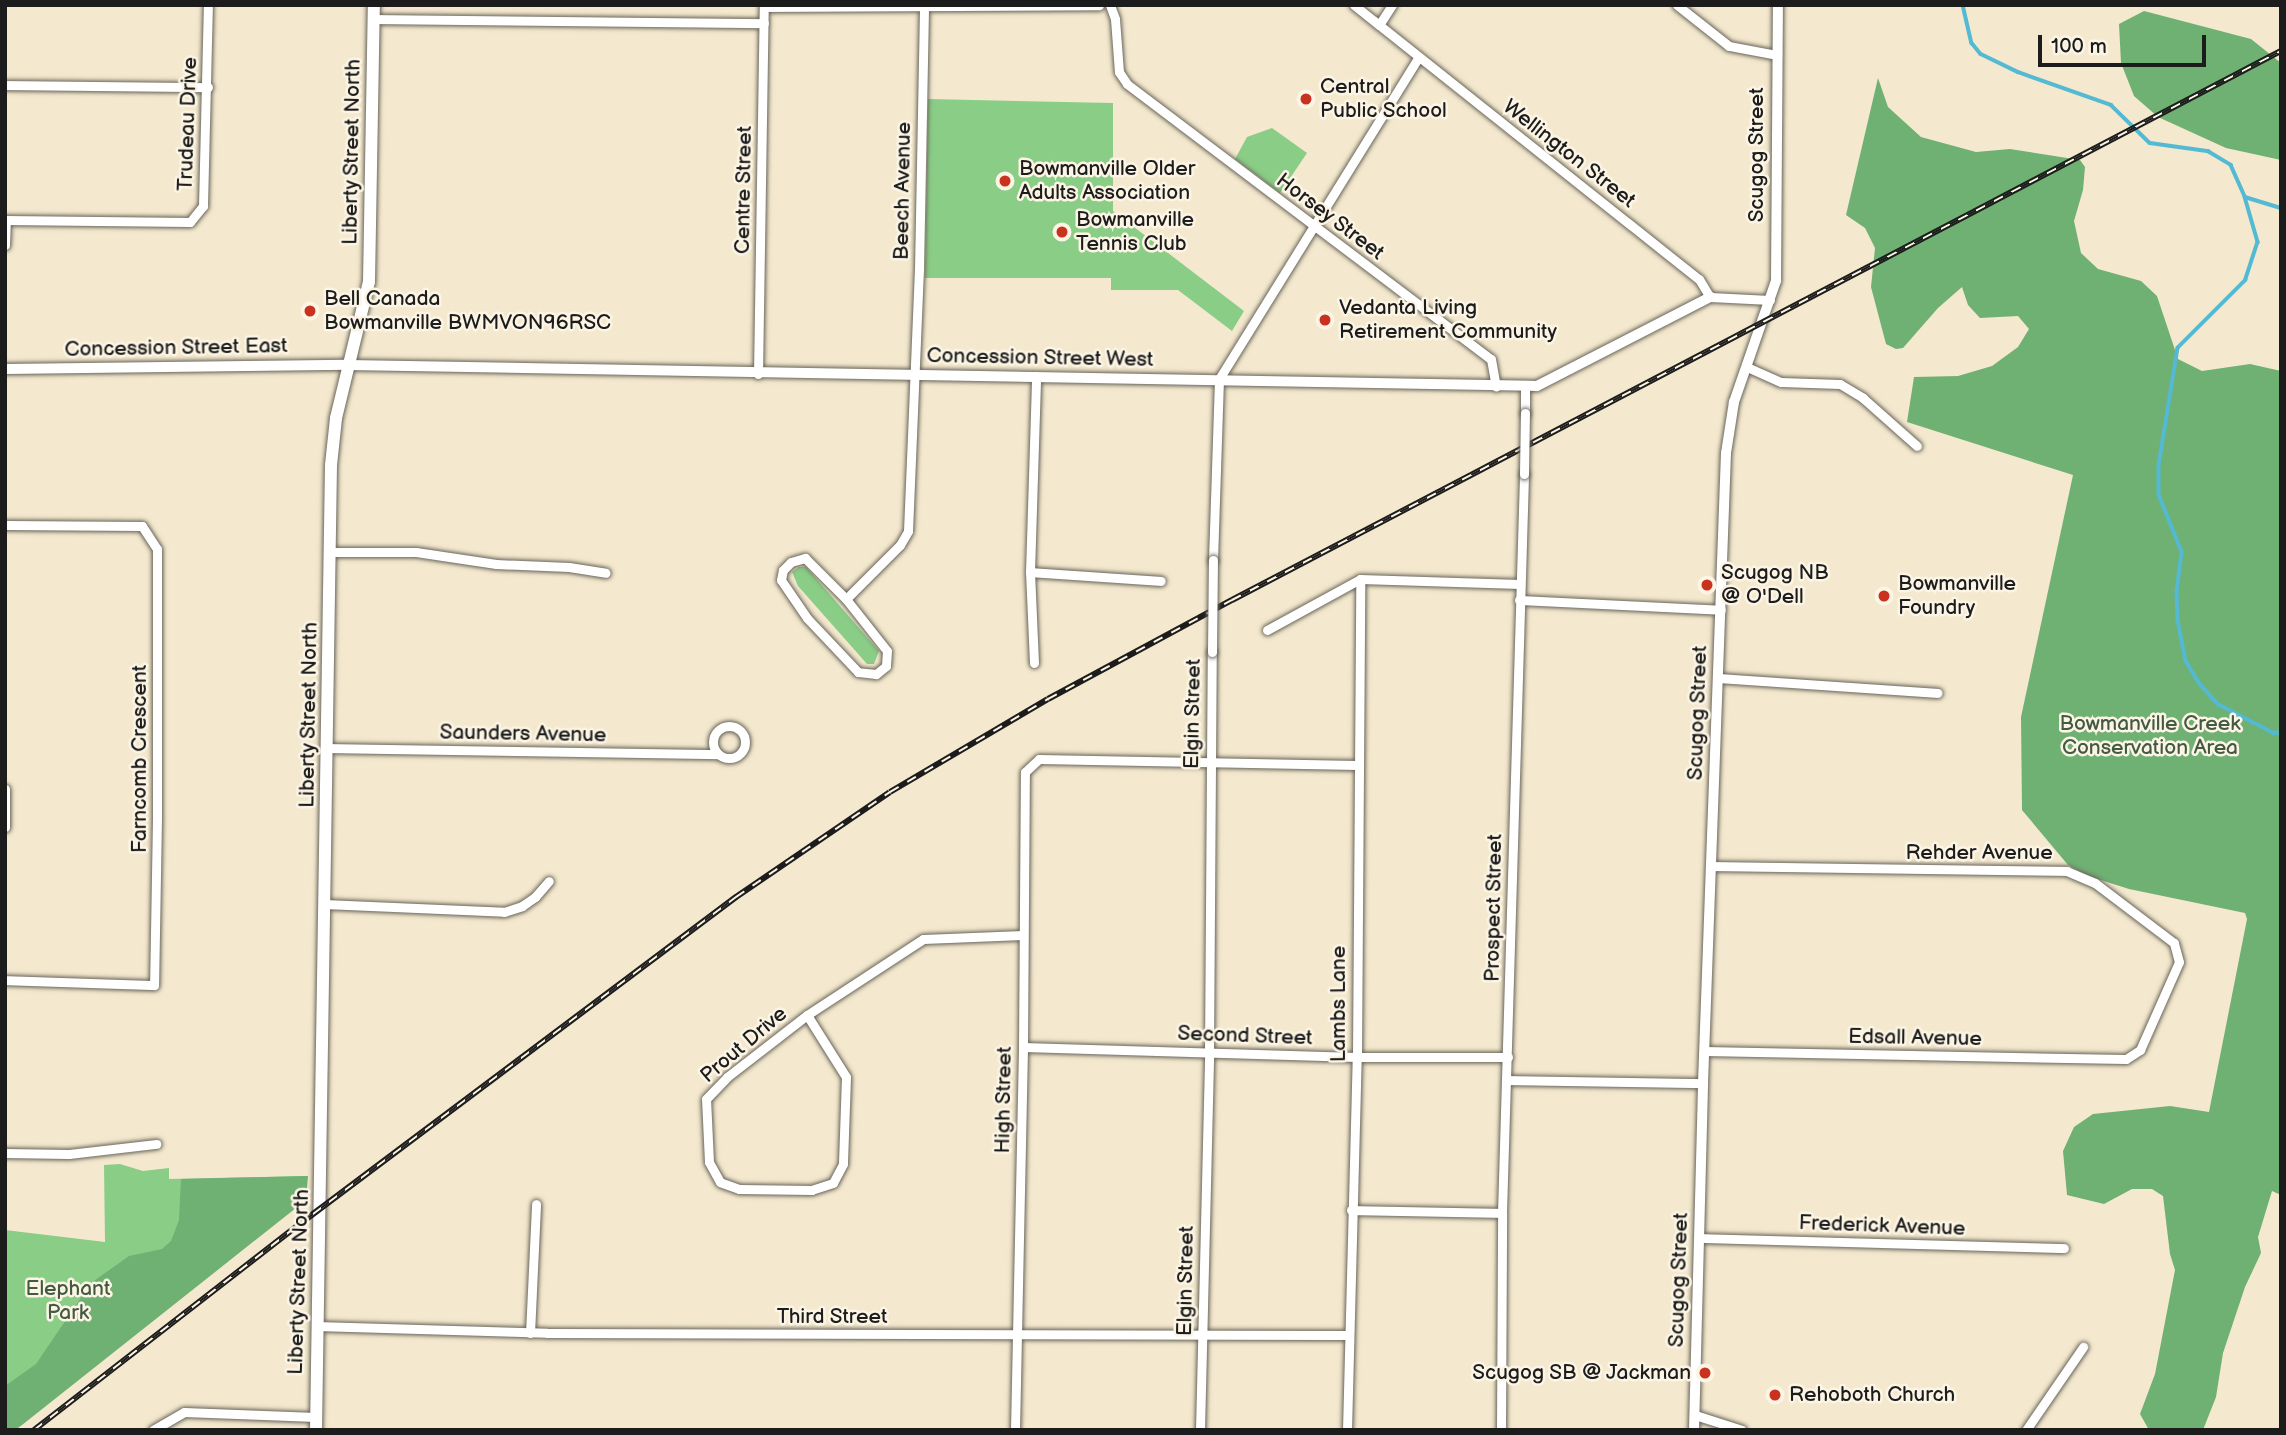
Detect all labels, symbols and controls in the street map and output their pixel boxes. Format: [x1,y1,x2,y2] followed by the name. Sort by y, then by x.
[2041,21,2209,65] scale bar
[2051,34,2107,59] text: 100 m
[173,57,203,191] street label: Trudeau Drive
[338,58,366,246] street label: Liberty Street North
[1320,74,1447,124] place label: Central Public School
[1744,87,1770,223] street label: Scugog Street
[1298,91,1314,107] marker: Central Public School
[1498,94,1640,214] street label: Wellington Street
[889,122,917,260] street label: Beech Avenue
[730,125,758,255] street label: Centre Street
[1019,156,1195,206] place label: Bowmanville Older Adults Association
[1270,168,1390,266] street label: Horsey Street
[997,173,1013,189] marker: Bowmanville Older Adults Association
[1076,207,1194,257] place label: Bowmanville Tennis Club
[1054,224,1070,240] marker: Bowmanville Tennis Club
[324,286,611,336] place label: Bell Canada Bowmanville BWMVON96RSC
[1339,295,1557,345] place label: Vedanta Living Retirement Community
[302,303,318,319] marker: Bell Canada Bowmanville BWMVON96RSC
[1317,312,1333,328] marker: Vedanta Living Retirement Community
[64,333,288,363] street label: Concession Street East
[926,343,1154,373] street label: Concession Street West
[1721,560,1829,610] place label: Scugog NB @ O'Dell
[1898,571,2016,621] place label: Bowmanville Foundry
[1699,577,1715,593] marker: Scugog NB @ O'Dell
[1876,588,1892,604] marker: Bowmanville Foundry
[295,621,323,809] street label: Liberty Street North
[1683,645,1713,781] street label: Scugog Street
[1179,658,1207,770] street label: Elgin Street
[127,665,153,853] street label: Farncomb Crescent
[2060,711,2240,761] park label: Bowmanville Creek Conservation Area
[439,720,607,748] street label: Saunders Avenue
[1480,834,1508,982] street label: Prospect Street
[1905,840,2053,866] street label: Rehder Avenue
[1326,946,1352,1062] street label: Lambs Lane
[696,1002,792,1088] street label: Prout Drive
[1177,1021,1313,1051] street label: Second Street
[1848,1024,1982,1052] street label: Edsall Avenue
[990,1046,1018,1154] street label: High Street
[283,1188,315,1376] street label: Liberty Street North
[1798,1210,1966,1242] street label: Frederick Avenue
[1664,1212,1694,1348] street label: Scugog Street
[1172,1225,1200,1337] street label: Elgin Street
[26,1276,110,1326] park label: Elephant Park
[776,1304,888,1330] street label: Third Street
[1471,1360,1691,1386] place label: Scugog SB @ Jackman
[1697,1365,1713,1381] marker: Scugog SB @ Jackman
[1789,1382,1955,1408] place label: Rehoboth Church
[1767,1387,1783,1403] marker: Rehoboth Church

